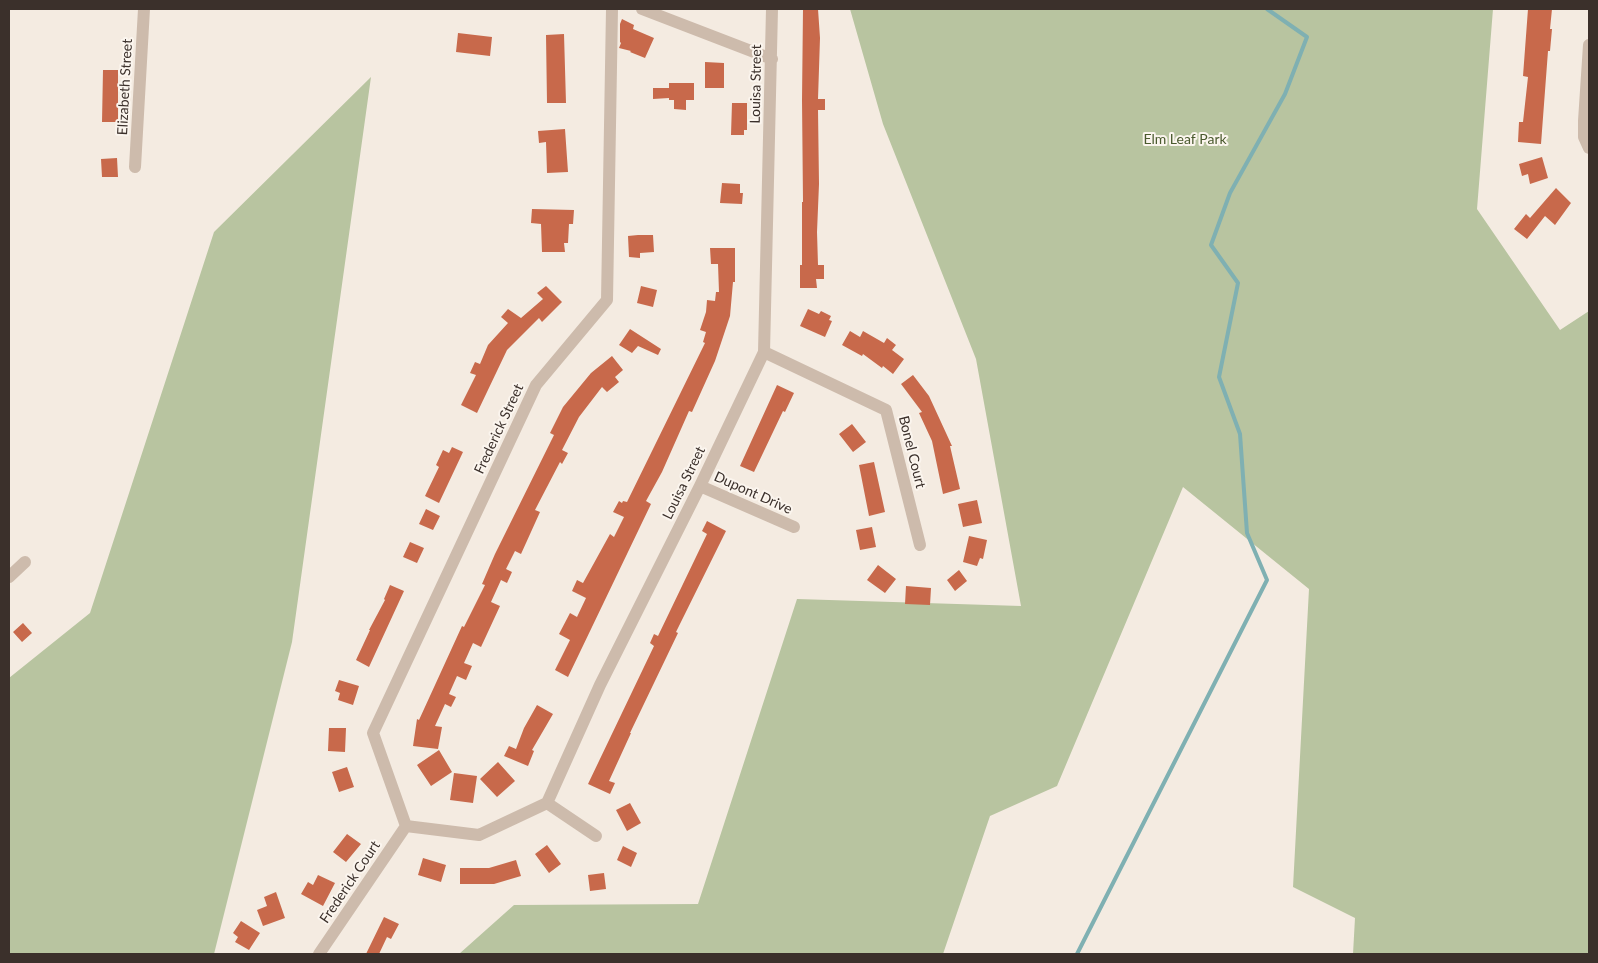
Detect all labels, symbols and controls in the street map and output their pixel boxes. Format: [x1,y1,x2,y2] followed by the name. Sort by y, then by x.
[114,38,136,136] street label: Elizabeth Street
[747,44,765,124] street label: Louisa Street
[1143,131,1227,147] park label: Elm Leaf Park
[471,381,527,477] street label: Frederick Street
[895,414,929,490] street label: Bonel Court
[659,444,709,522] street label: Louisa Street
[711,468,795,518] street label: Dupont Drive
[316,838,384,926] street label: Frederick Court

